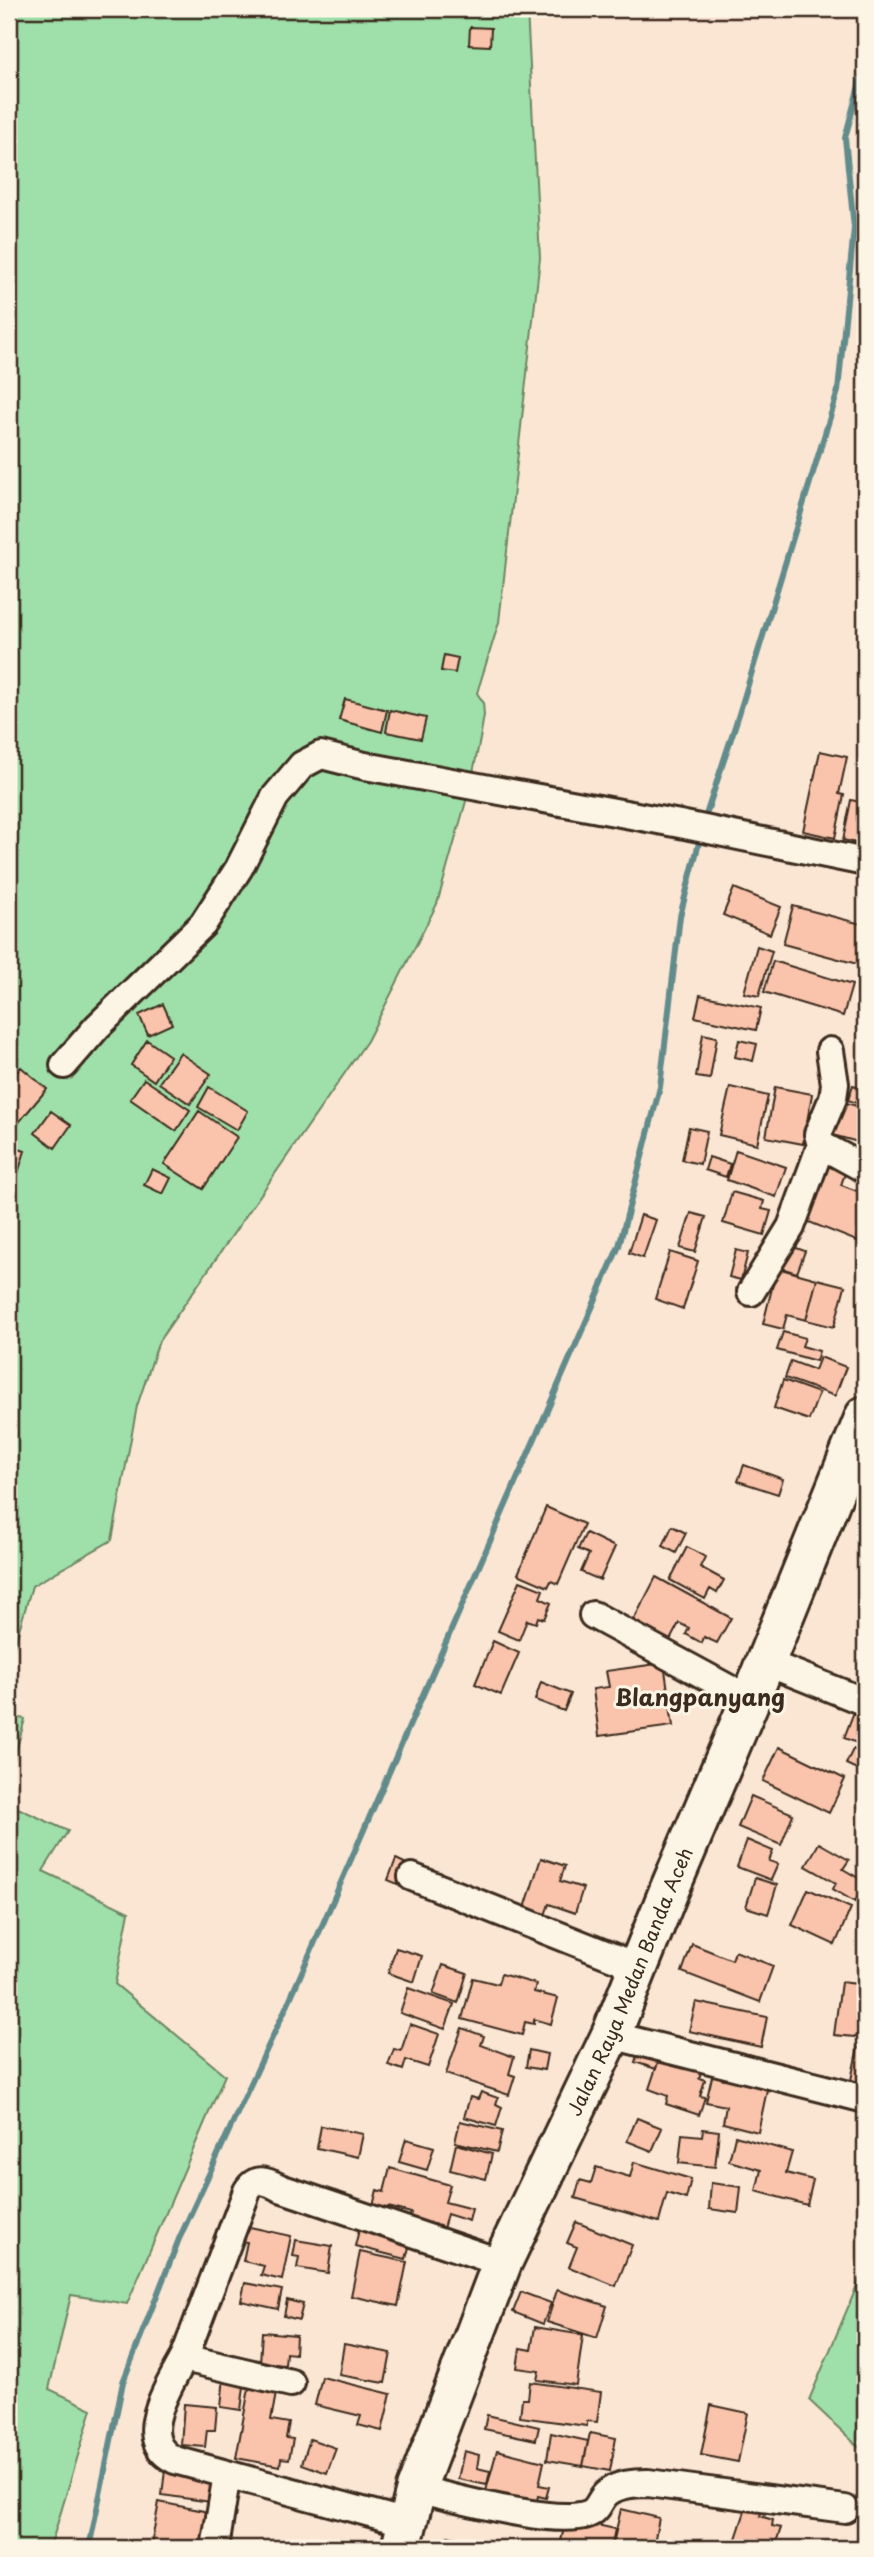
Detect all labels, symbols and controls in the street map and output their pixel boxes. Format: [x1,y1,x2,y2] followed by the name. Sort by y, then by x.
[615,1679,785,1714] district label: Blangpanyang
[559,1843,699,2120] street label: Jalan Raya Medan Banda Aceh

